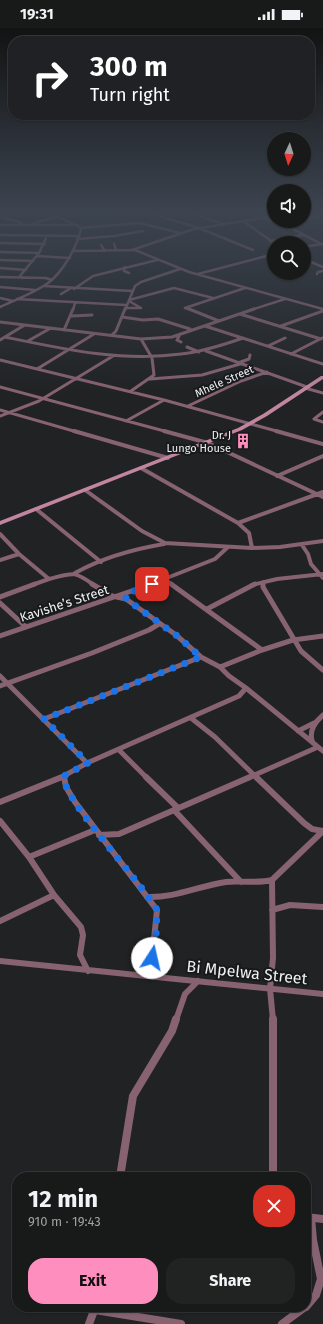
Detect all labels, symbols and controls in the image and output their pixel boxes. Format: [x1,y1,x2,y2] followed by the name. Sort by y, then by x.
[20,5,54,23] text: 19:31
[90,50,168,83] text: 300 m
[24,52,76,104] icon: right
[90,84,170,106] text: Turn right
[267,132,311,176] north arrow
[267,132,311,280] map controls
[267,184,311,228] button: sound
[267,236,311,280] button: search
[193,363,256,400] street label: Mhele Street
[167,429,231,455] place label: Dr. J Lungo House
[234,432,252,450] building icon: Dr. J Lungo House
[135,567,169,601] pin
[141,573,163,595] icon: arrive
[18,582,111,625] street label: Kavishe’s Street
[131,937,173,979] position arrow
[186,957,309,988] street label: Bi Mpelwa Street
[28,1185,98,1213] text: 12 min
[253,1185,295,1227] button: close
[28,1214,101,1229] text: 910 m · 19:43
[28,1258,158,1304] button: Exit
[166,1258,295,1304] button: Share

